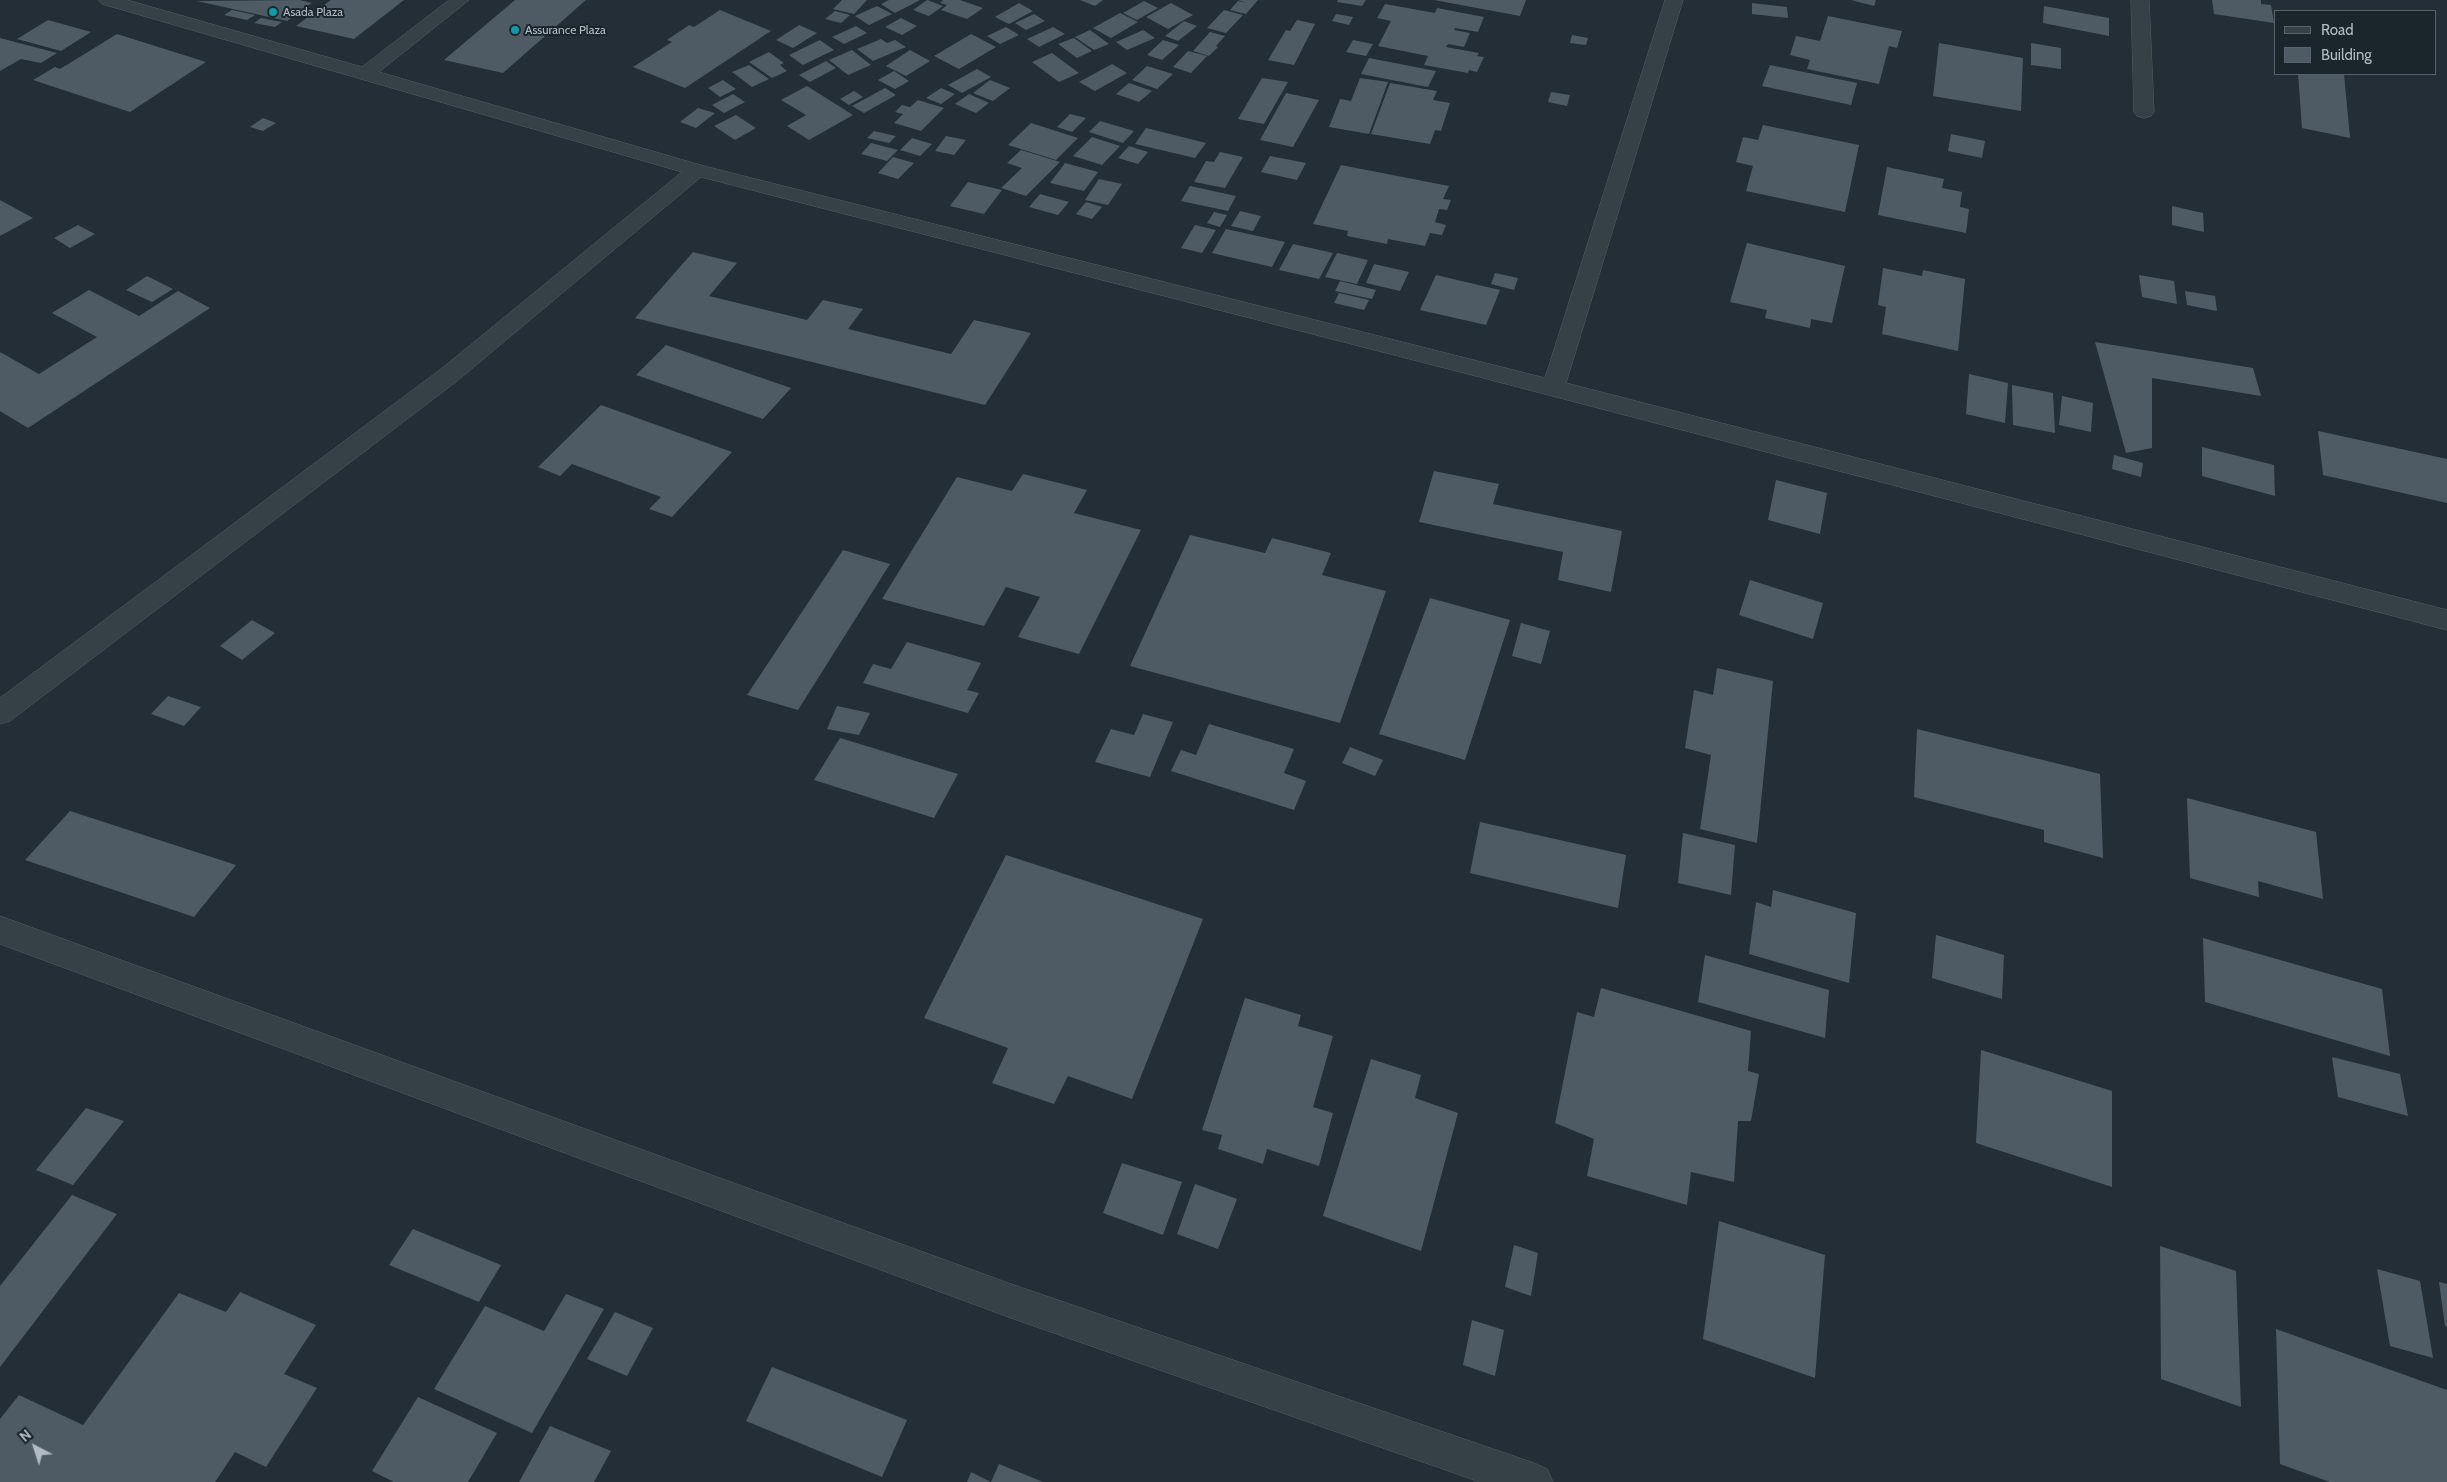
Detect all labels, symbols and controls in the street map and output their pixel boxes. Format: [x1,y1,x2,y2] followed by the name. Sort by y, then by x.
[283,5,343,19] place label: Asada Plaza
[267,6,279,18] marker: Asada Plaza
[2274,10,2437,75] legend
[2321,21,2354,39] text: Road
[525,23,606,37] place label: Assurance Plaza
[509,24,521,36] marker: Assurance Plaza
[2321,46,2372,64] text: Building
[10,1422,60,1472] north arrow
[16,1425,35,1446] text: N

